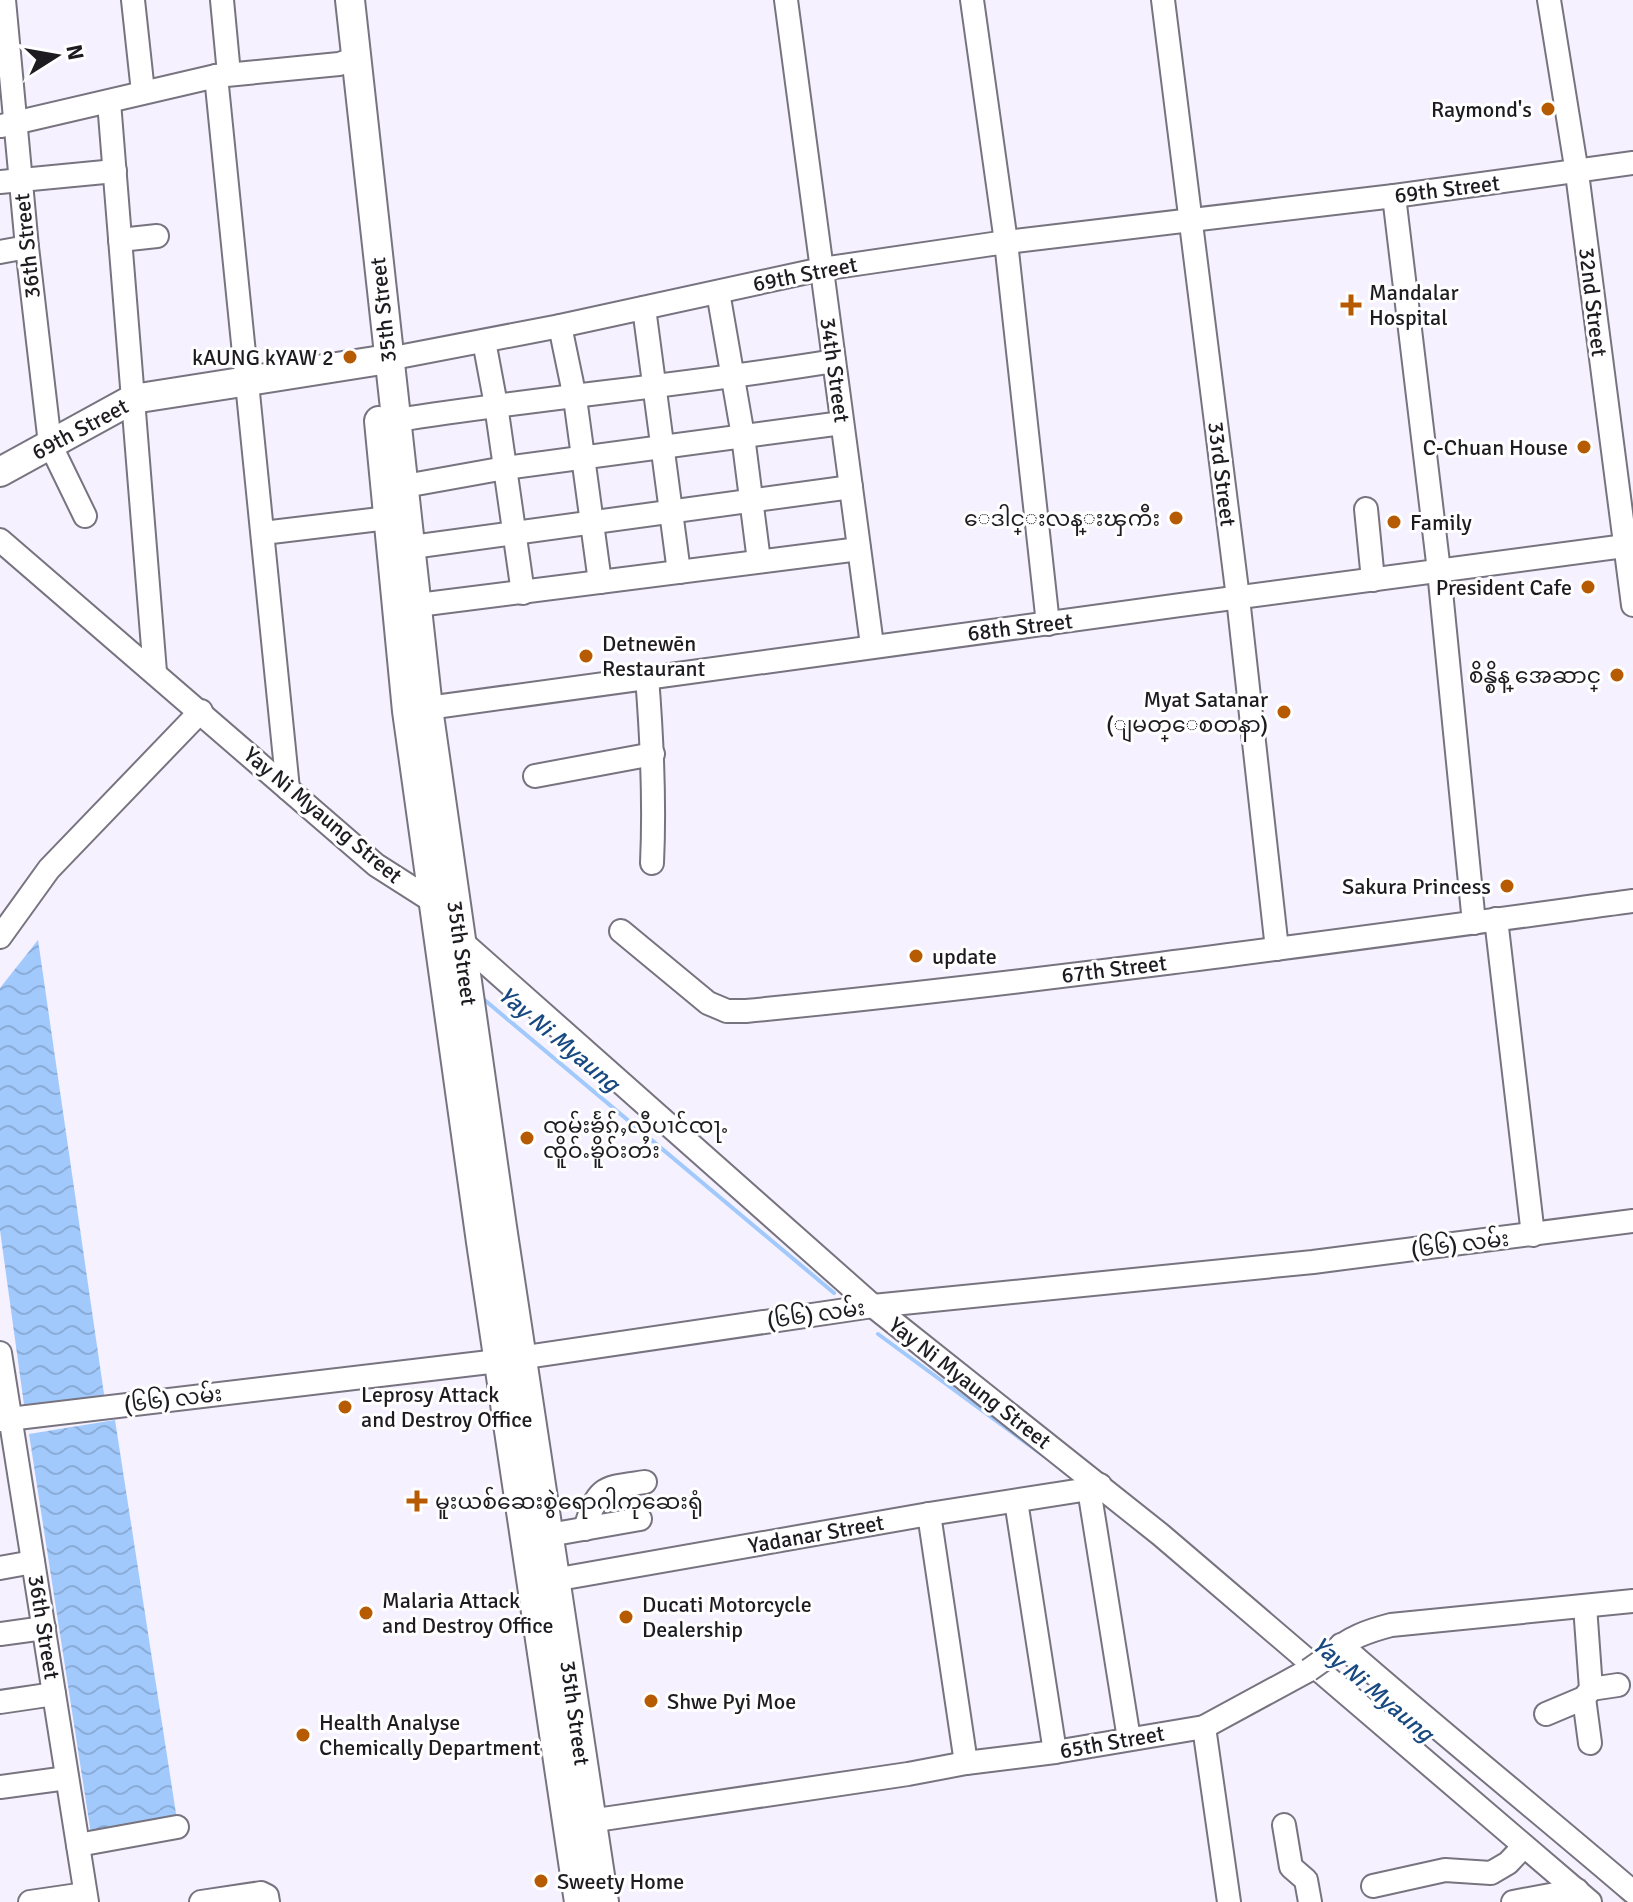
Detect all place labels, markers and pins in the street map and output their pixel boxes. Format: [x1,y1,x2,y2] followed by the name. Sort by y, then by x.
[1431,96,1532,123] place label: Raymond's
[1539,100,1557,118] marker: Raymond's
[1369,279,1458,331] place label: Mandalar Hospital
[1340,294,1362,316] marker: Mandalar Hospital
[192,344,334,371] place label: kAUNG kYAW 2
[341,348,359,366] marker: kAUNG kYAW 2
[1423,434,1568,461] place label: C-Chuan House
[1575,438,1593,456] marker: C-Chuan House
[964,503,1160,536] place label: ေဒါင္းလန္းၾကီး
[1167,509,1185,527] marker: ေဒါင္းလန္းၾကီး
[1410,509,1473,536] place label: Family
[1385,513,1403,531] marker: Family
[1436,574,1572,601] place label: President Cafe
[1579,578,1597,596] marker: President Cafe
[602,630,706,682] place label: Detnewēn Restaurant
[577,647,595,665] marker: Detnewēn Restaurant
[1469,660,1601,693] place label: စိန္စိန္ အေဆာင္
[1608,666,1626,684] marker: စိန္စိန္ အေဆာင္
[1106,686,1268,743] place label: Myat Satanar (ျမတ္ေစတနာ)
[1275,703,1293,721] marker: Myat Satanar (ျမတ္ေစတနာ)
[1342,873,1491,900] place label: Sakura Princess
[1498,877,1516,895] marker: Sakura Princess
[932,943,997,970] place label: update
[907,947,925,965] marker: update
[543,1110,728,1168] place label: ၸုမ်းၶႅၵ်ႇလီပၢင်ၸႃႉ ၸိူဝ်ႉၶိူဝ်းတႆး
[518,1129,536,1147] marker: ၸုမ်းၶႅၵ်ႇလီပၢင်ၸႃႉ ၸိူဝ်ႉၶိူဝ်းတႆး
[361,1381,532,1433] place label: Leprosy Attack and Destroy Office
[336,1398,354,1416] marker: Leprosy Attack and Destroy Office
[435,1486,703,1519] place label: မူးယစ်ဆေးစွဲရောဂါကုဆေးရုံ
[406,1490,428,1512] marker: မူးယစ်ဆေးစွဲရောဂါကုဆေးရုံ
[382,1587,553,1639] place label: Malaria Attack and Destroy Office
[642,1591,812,1643] place label: Ducati Motorcycle Dealership
[357,1604,375,1622] marker: Malaria Attack and Destroy Office
[617,1608,635,1626] marker: Ducati Motorcycle Dealership
[667,1688,796,1715] place label: Shwe Pyi Moe
[642,1692,660,1710] marker: Shwe Pyi Moe
[319,1709,541,1761] place label: Health Analyse Chemically Department
[294,1726,312,1744] marker: Health Analyse Chemically Department
[557,1868,684,1895] place label: Sweety Home
[532,1872,550,1890] marker: Sweety Home

